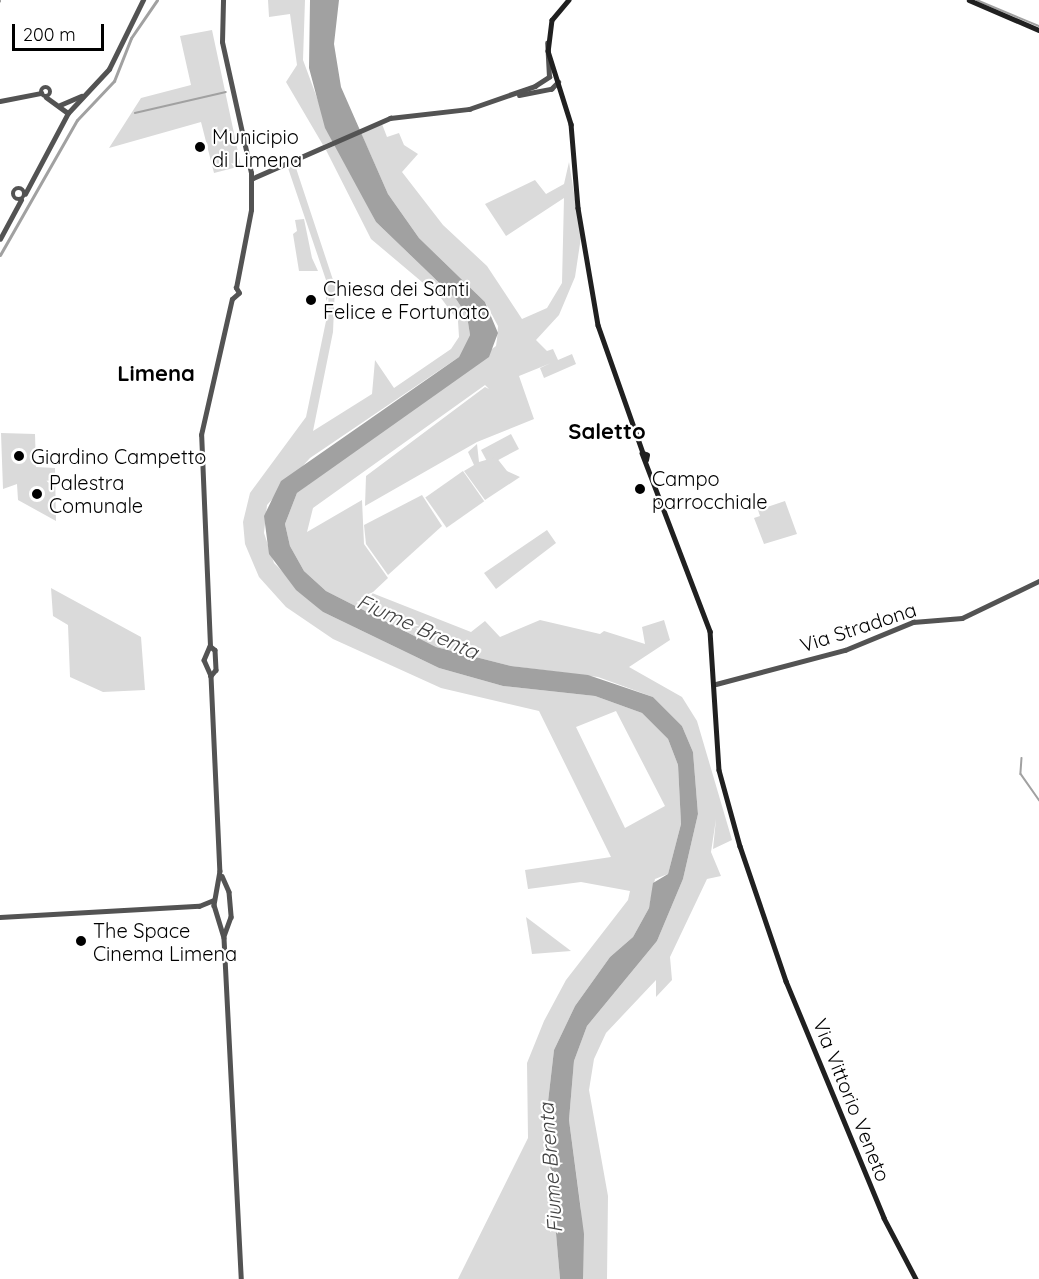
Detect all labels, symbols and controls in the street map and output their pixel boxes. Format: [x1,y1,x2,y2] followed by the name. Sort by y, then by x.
[15,12,106,50] scale bar
[23,23,76,46] text: 200 m
[212,124,302,171] place label: Municipio di Limena
[193,140,207,154] marker: Municipio di Limena
[323,276,489,323] place label: Chiesa dei Santi Felice e Fortunato
[304,293,318,307] marker: Chiesa dei Santi Felice e Fortunato
[117,361,195,387] district label: Limena
[568,419,646,445] district label: Saletto
[31,444,206,468] place label: Giardino Campetto
[12,449,26,463] marker: Giardino Campetto
[652,466,767,513] place label: Campo parrocchiale
[49,470,143,517] place label: Palestra Comunale
[633,482,647,496] marker: Campo parrocchiale
[30,487,44,501] marker: Palestra Comunale
[353,588,483,664] water label: Fiume Brenta
[797,597,919,657] street label: Via Stradona
[93,918,237,965] place label: The Space Cinema Limena
[74,934,88,948] marker: The Space Cinema Limena
[808,1015,896,1185] street label: Via Vittorio Veneto
[533,1102,567,1234] water label: Fiume Brenta

